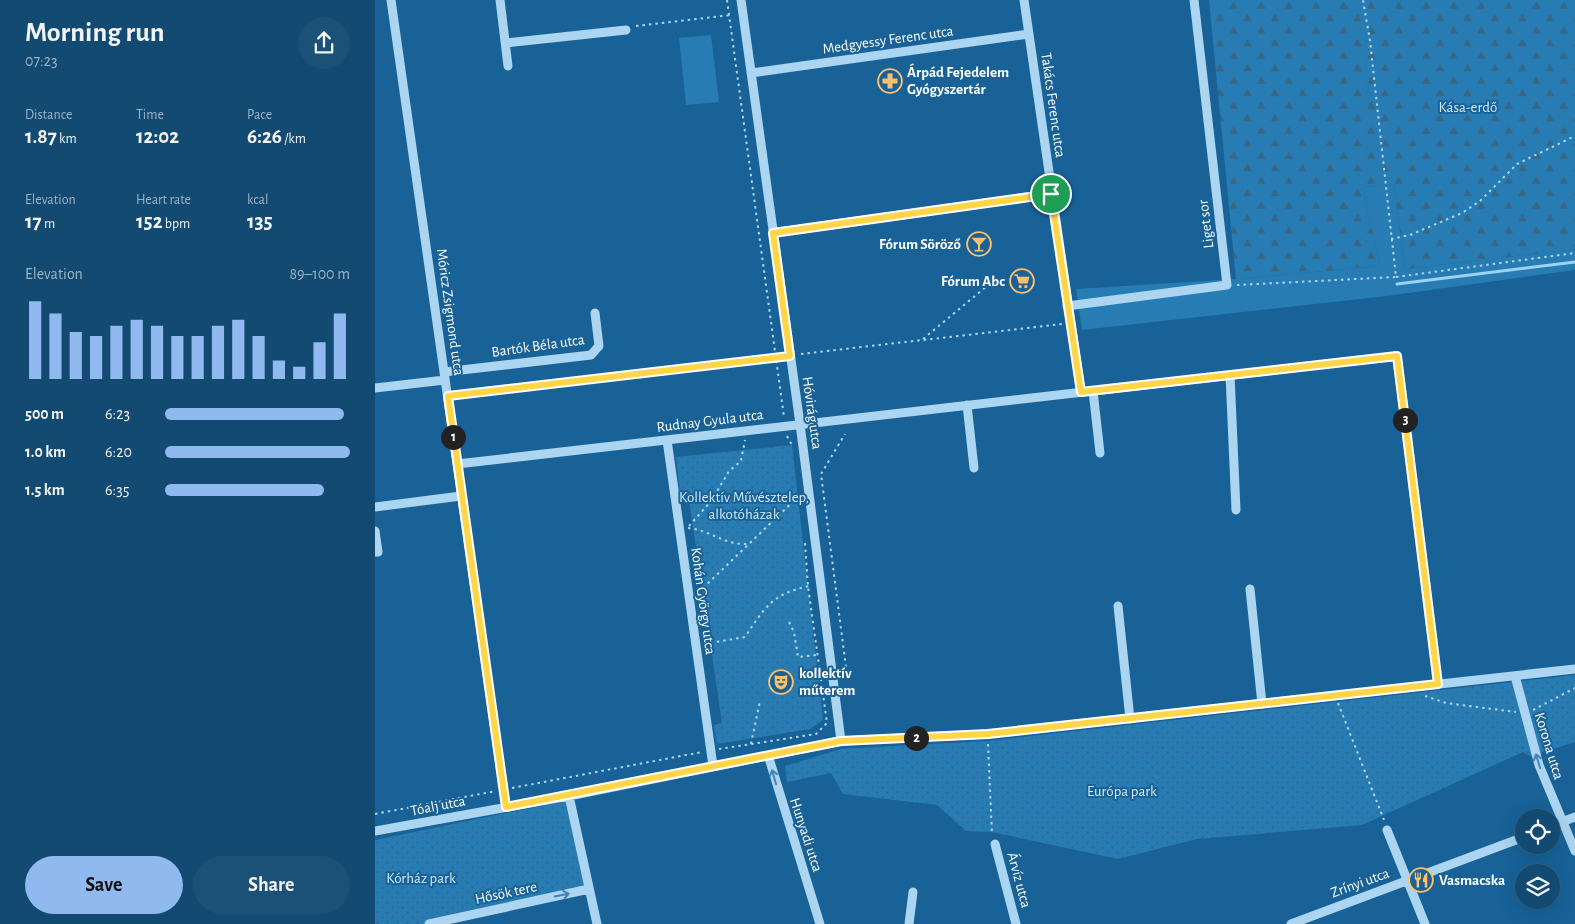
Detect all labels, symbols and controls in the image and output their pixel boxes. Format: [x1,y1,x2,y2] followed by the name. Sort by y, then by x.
[298,17,350,69] button: share
[25,19,165,47] text: Morning run
[822,23,954,57] street label: Medgyessy Ferenc utca
[1038,51,1068,159] street label: Takács Ferenc utca
[25,53,58,69] text: 07:23
[907,63,1009,97] place label: Árpád Fejedelem Gyógyszertár
[877,68,903,94] pharmacy icon: Árpád Fejedelem Gyógyszertár
[1439,100,1497,115] park label: Kása-erdő
[25,108,72,122] text: Distance
[136,108,164,122] text: Time
[247,108,272,122] text: Pace
[25,126,57,147] text: 1.87
[136,126,179,147] text: 12:02
[247,126,282,147] text: 6:26
[57,132,77,146] text: km
[282,132,306,146] text: /km
[1030,173,1072,215] pin
[1037,180,1065,208] icon: arrive
[25,193,76,207] text: Elevation
[136,193,191,207] text: Heart rate
[247,193,268,207] text: kcal
[1196,199,1216,249] street label: Liget sor
[25,211,42,232] text: 17
[136,211,163,232] text: 152
[247,211,273,232] text: 135
[42,217,55,231] text: m
[163,217,190,231] text: bpm
[966,231,992,257] bar icon: Fórum Söröző
[879,237,961,252] place label: Fórum Söröző
[434,248,466,377] street label: Móricz Zsigmond utca
[25,266,83,282] text: Elevation
[289,266,350,282] text: 89–100 m
[1009,268,1035,294] supermarket icon: Fórum Abc
[941,274,1005,289] place label: Fórum Abc
[491,332,585,360] street label: Bartók Béla utca
[799,376,825,450] street label: Hóvirág utca
[25,406,64,422] text: 500 m
[105,406,130,422] text: 6:23
[656,407,764,435] street label: Rudnay Gyula utca
[1393,408,1417,432] pin: 3
[1402,413,1409,427] text: 3
[441,424,465,450] pin: 1
[451,430,456,444] text: 1
[25,444,66,460] text: 1.0 km
[105,444,132,460] text: 6:20
[25,482,65,498] text: 1.5 km
[105,482,129,498] text: 6:35
[679,490,809,522] park label: Kollektív Művésztelep, alkotóházak
[688,547,718,656] street label: Kohán György utca
[799,666,855,698] place label: kollektív műterem
[768,669,794,695] theatre icon: kollektív műterem
[1532,711,1566,781] street label: Korona utca
[903,726,929,750] pin: 2
[913,731,920,745] text: 2
[1532,753,1542,769] one-way arrow
[768,770,778,786] one-way arrow
[1087,784,1157,799] park label: Európa park
[409,793,467,819] street label: Tóalj utca
[787,796,825,874] street label: Hunyadi utca
[1515,809,1560,909] map controls
[1515,809,1560,854] button: locate
[1004,850,1036,910] street label: Árvíz utca
[25,856,183,914] button: Save
[193,856,350,914] button: Share
[1515,864,1560,909] button: layers
[1329,865,1391,901] street label: Zrínyi utca
[1408,867,1434,893] restaurant icon: Vasmacska
[386,871,456,886] park label: Kórház park
[1439,873,1505,888] place label: Vasmacska
[474,879,538,907] street label: Hősök tere
[554,890,570,899] one-way arrow

